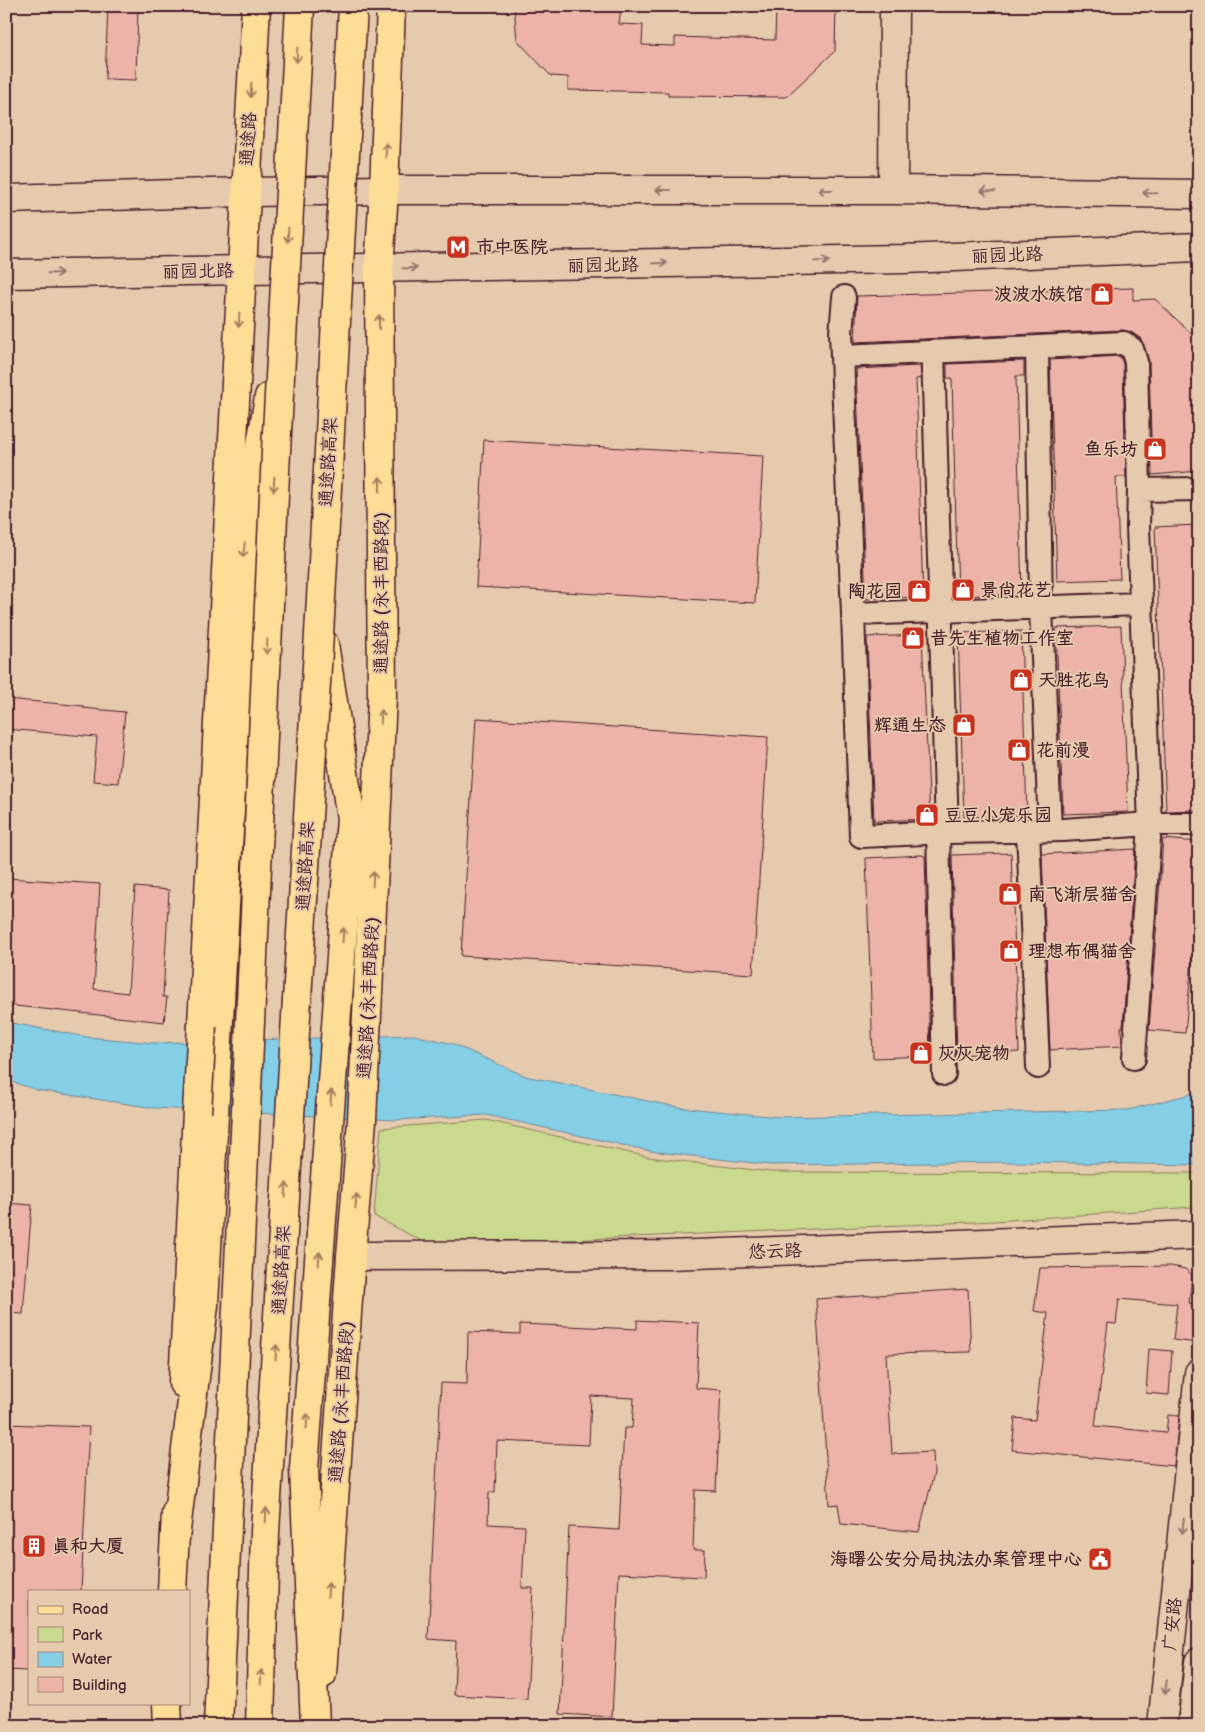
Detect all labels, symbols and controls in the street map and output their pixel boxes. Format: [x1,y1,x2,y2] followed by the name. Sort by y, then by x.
[293,47,302,63] one-way arrow
[246,82,255,98] one-way arrow
[237,112,260,167] street label: 通途路
[381,142,391,158] one-way arrow
[655,185,671,195] one-way arrow
[817,185,834,195] one-way arrow
[980,186,996,196] one-way arrow
[1142,188,1158,198] one-way arrow
[283,226,292,242] one-way arrow
[445,234,471,260] metro station icon: 市中医院
[476,237,548,258] place label: 市中医院
[971,244,1043,267] street label: 丽园北路
[567,254,639,277] street label: 丽园北路
[814,256,830,265] one-way arrow
[652,259,668,268] one-way arrow
[162,260,234,283] street label: 丽园北路
[402,263,418,273] one-way arrow
[46,268,63,278] one-way arrow
[1089,281,1115,307] shop icon: 波波水族馆
[994,284,1084,305] place label: 波波水族馆
[234,311,243,327] one-way arrow
[374,314,384,330] one-way arrow
[316,417,341,508] street label: 通途路高架
[1142,436,1168,462] shop icon: 鱼乐坊
[1084,439,1138,460] place label: 鱼乐坊
[270,476,279,492] one-way arrow
[375,477,385,493] one-way arrow
[371,512,392,674] street label: 通途路 (永丰西路段)
[240,542,249,558] one-way arrow
[950,577,976,603] shop icon: 景尚花艺
[906,578,932,604] shop icon: 陶花园
[980,580,1052,601] place label: 景尚花艺
[848,581,902,602] place label: 陶花园
[900,625,926,651] shop icon: 昔先生植物工作室
[930,628,1074,649] place label: 昔先生植物工作室
[262,638,272,654] one-way arrow
[1008,667,1034,693] shop icon: 天胜花鸟
[1038,670,1110,691] place label: 天胜花鸟
[376,709,385,725] one-way arrow
[951,712,977,738] shop icon: 辉通生态
[874,715,946,736] place label: 辉通生态
[1006,737,1032,763] shop icon: 花前漫
[1036,740,1090,761] place label: 花前漫
[914,802,940,828] shop icon: 豆豆小宠乐园
[944,805,1052,826] place label: 豆豆小宠乐园
[293,821,318,912] street label: 通途路高架
[369,871,378,887] one-way arrow
[997,881,1023,907] shop icon: 南飞渐层猫舍
[1028,884,1136,905] place label: 南飞渐层猫舍
[354,917,383,1079] street label: 通途路 (永丰西路段)
[338,927,347,943] one-way arrow
[998,938,1024,964] shop icon: 理想布偶猫舍
[1028,941,1136,962] place label: 理想布偶猫舍
[908,1040,934,1066] shop icon: 灰灰宠物
[938,1043,1010,1064] place label: 灰灰宠物
[326,1089,336,1105] one-way arrow
[281,1182,290,1198] one-way arrow
[351,1193,361,1209] one-way arrow
[269,1225,294,1316] street label: 通途路高架
[748,1240,802,1263] street label: 悠云路
[315,1251,324,1267] one-way arrow
[325,1320,358,1484] street label: 通途路 (永丰西路段)
[271,1345,280,1361] one-way arrow
[303,1413,312,1429] one-way arrow
[261,1507,271,1523] one-way arrow
[1178,1517,1188,1533] one-way arrow
[21,1533,47,1559] building icon: 真和大厦
[52,1536,124,1557] place label: 真和大厦
[1087,1546,1113,1572] public building icon: 海曙公安分局执法办案管理中心
[830,1549,1082,1570] place label: 海曙公安分局执法办案管理中心
[324,1582,333,1598] one-way arrow
[28,1590,190,1704] legend
[1159,1596,1186,1652] street label: 广安路
[72,1600,108,1619] text: Road
[72,1626,103,1645] text: Park
[72,1650,112,1669] text: Water
[256,1669,266,1686] one-way arrow
[72,1676,127,1695] text: Building
[1161,1679,1171,1695] one-way arrow

